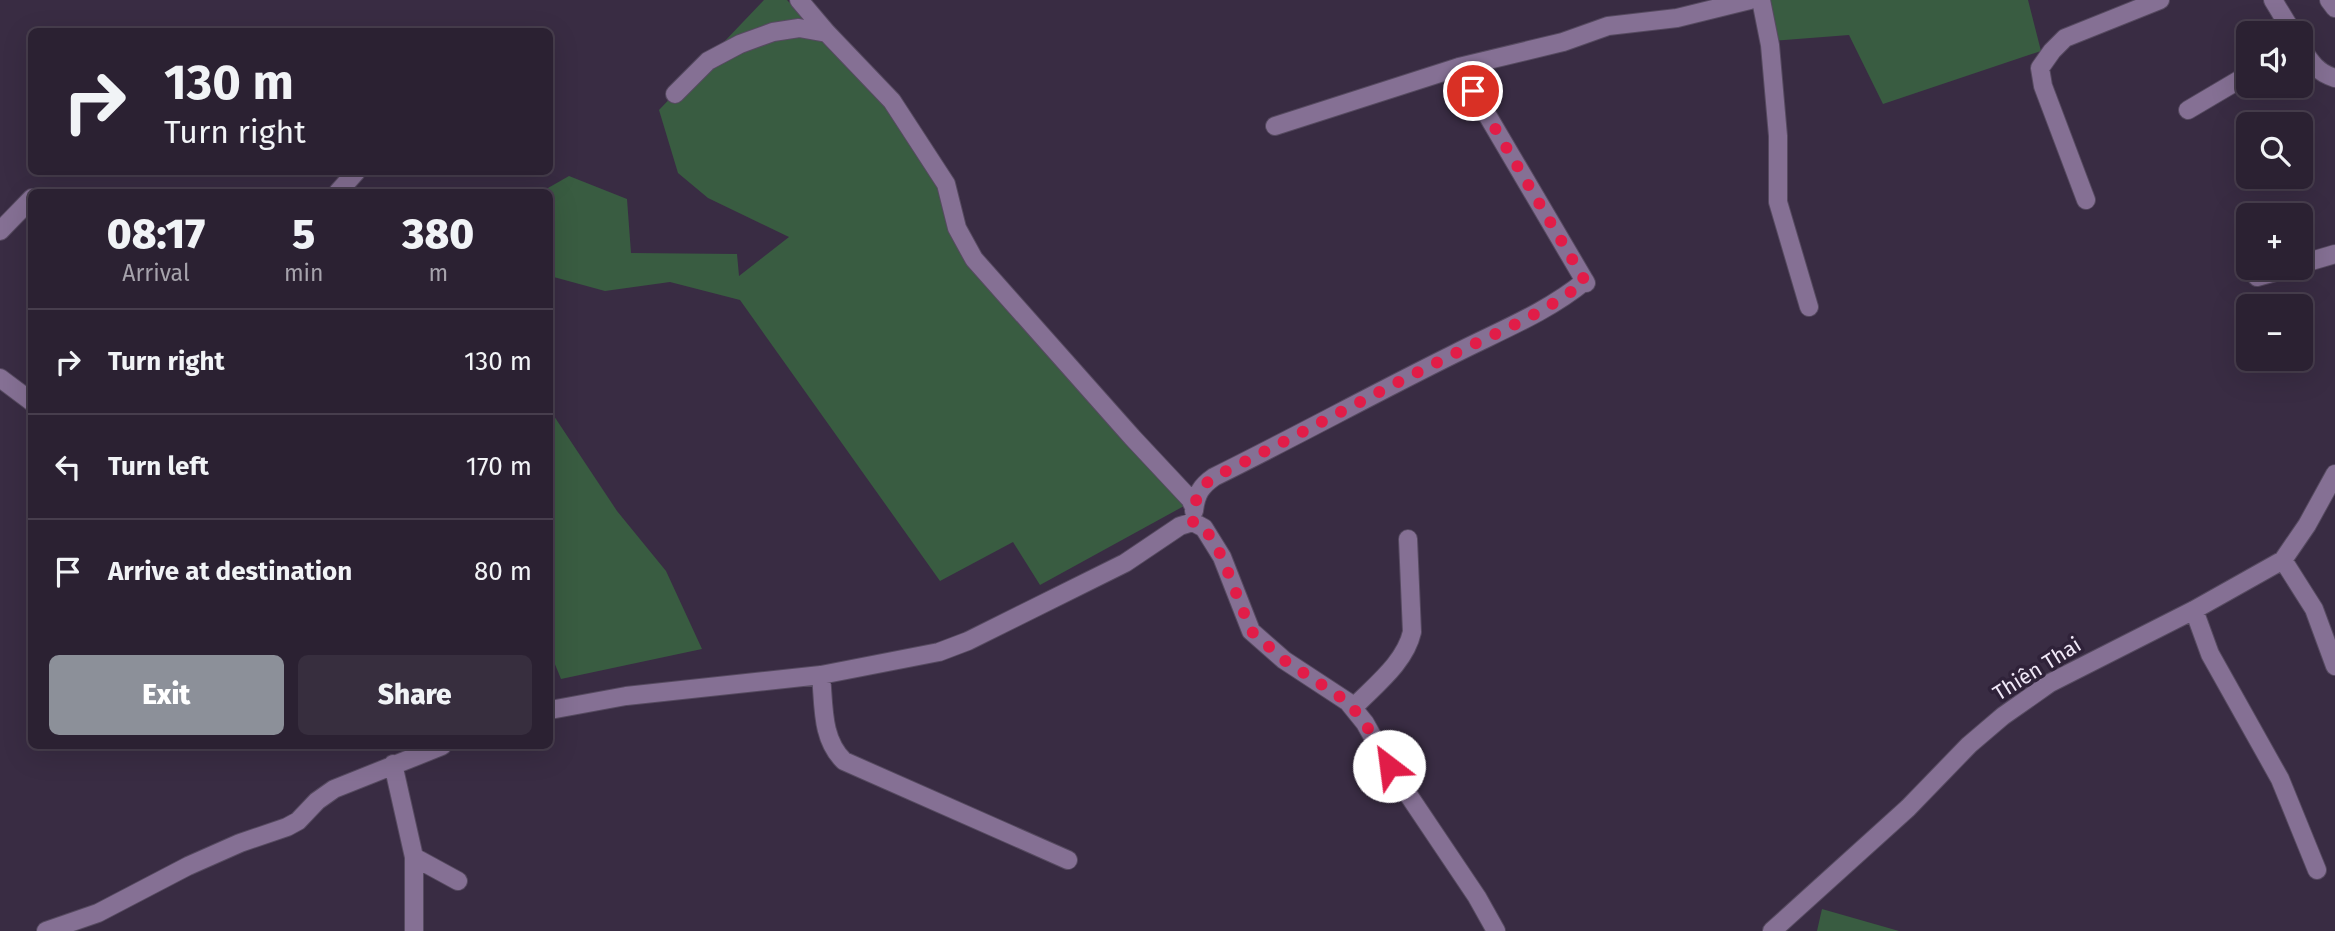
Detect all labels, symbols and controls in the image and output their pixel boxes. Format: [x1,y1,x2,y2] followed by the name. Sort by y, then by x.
[2236,21,2313,371] map controls
[2236,21,2313,98] button: sound
[164,53,294,112] text: 130 m
[49,56,140,147] icon: right
[1443,61,1503,121] pin
[1454,72,1492,110] icon: arrive
[2236,112,2313,189] button: search
[164,113,306,151] text: Turn right
[2236,203,2313,280] button: +
[107,209,205,259] text: 08:17
[292,209,315,259] text: 5
[402,209,474,259] text: 380
[122,259,190,287] text: Arrival
[284,259,324,287] text: min
[428,259,448,287] text: m
[2236,294,2313,371] button: −
[49,343,87,381] icon: right
[108,346,225,377] text: Turn right
[464,346,532,377] text: 130 m
[49,448,87,486] icon: left
[108,451,209,482] text: Turn left
[466,451,532,482] text: 170 m
[49,553,87,591] icon: arrive
[108,556,352,587] text: Arrive at destination
[474,556,532,587] text: 80 m
[1988,632,2086,706] street label: Thiên Thai
[49,655,284,735] button: Exit
[298,655,532,735] button: Share
[1352,729,1426,803] position arrow

